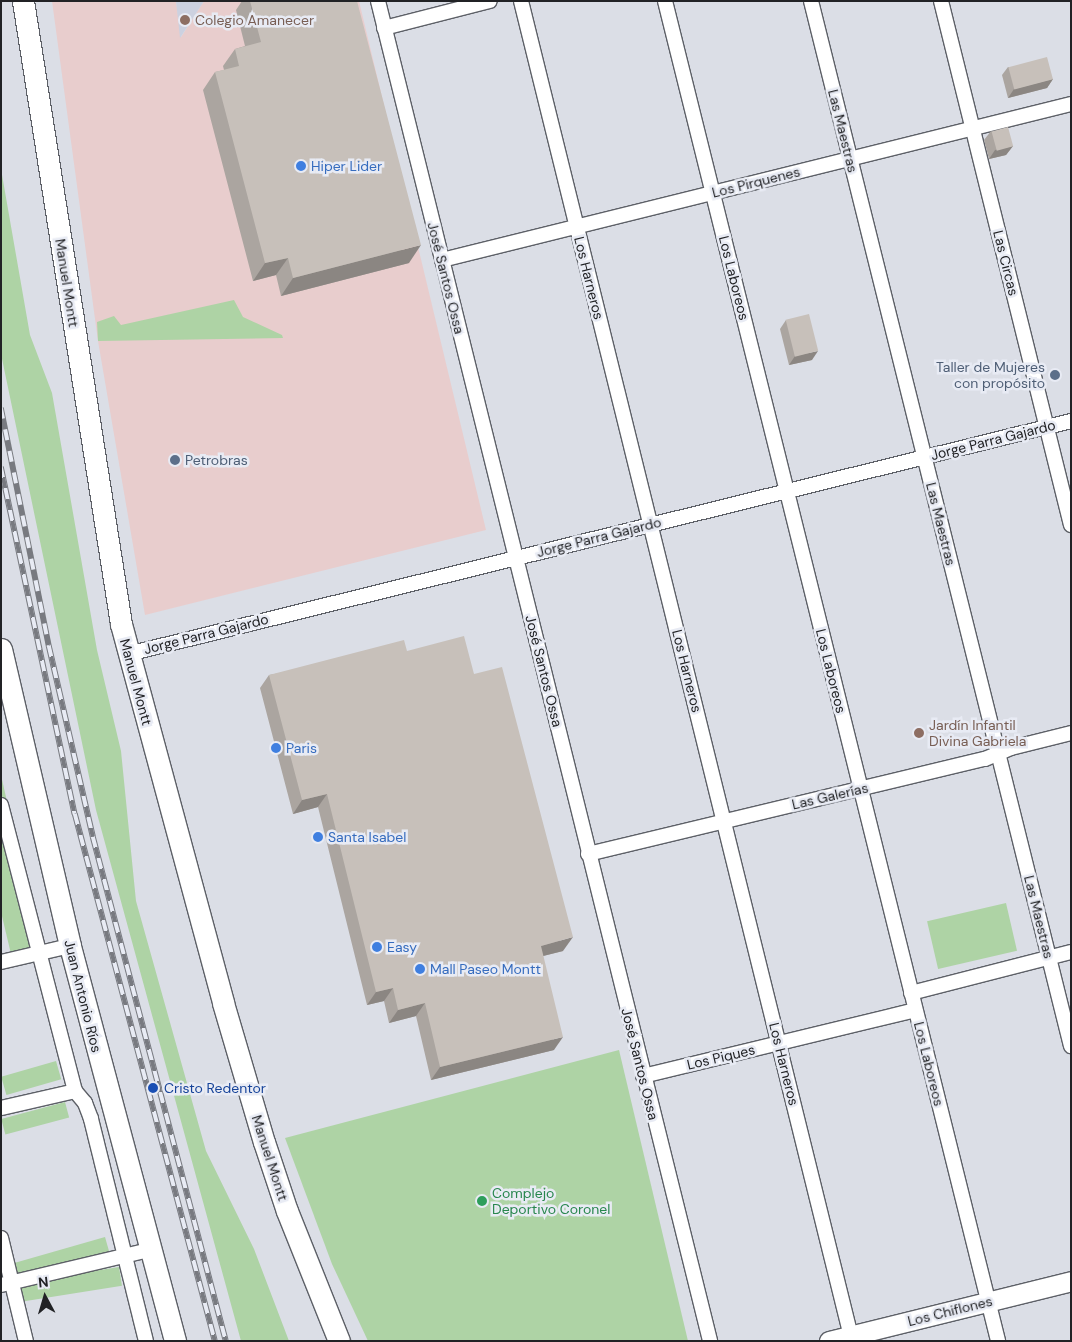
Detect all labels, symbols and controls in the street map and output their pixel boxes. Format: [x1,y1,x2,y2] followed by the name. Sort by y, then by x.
[195,12,314,28] place label: Colegio Amanecer
[179,14,191,26] marker: Colegio Amanecer
[825,88,861,174] street label: Las Maestras
[311,158,382,174] place label: Hiper Lider
[295,160,307,172] marker: Hiper Lider
[710,163,802,201] street label: Los Pirquenes
[424,220,468,336] street label: José Santos Ossa
[990,229,1022,297] street label: Las Circas
[715,234,753,322] street label: Los Laboreos
[571,235,607,321] street label: Los Harneros
[52,238,82,328] street label: Manuel Montt
[936,359,1045,392] place label: Taller de Mujeres con propósito
[1049,369,1061,381] marker: Taller de Mujeres con propósito
[929,416,1057,464] street label: Jorge Parra Gajardo
[185,452,248,468] place label: Petrobras
[169,454,181,466] marker: Petrobras
[923,481,959,567] street label: Las Maestras
[535,513,663,561] street label: Jorge Parra Gajardo
[142,610,270,658] street label: Jorge Parra Gajardo
[522,613,566,729] street label: José Santos Ossa
[812,627,850,715] street label: Los Laboreos
[669,628,705,714] street label: Los Harneros
[116,637,156,727] street label: Manuel Montt
[929,717,1026,750] place label: Jardín Infantil Divina Gabriela
[913,727,925,739] marker: Jardín Infantil Divina Gabriela
[286,740,317,756] place label: Paris
[270,742,282,754] marker: Paris
[790,779,870,813] street label: Las Galerías
[328,829,406,845] place label: Santa Isabel
[312,831,324,843] marker: Santa Isabel
[1021,874,1057,960] street label: Las Maestras
[61,938,105,1054] street label: Juan Antonio Ríos
[387,939,417,955] place label: Easy
[371,941,383,953] marker: Easy
[430,961,541,977] place label: Mall Paseo Montt
[414,963,426,975] marker: Mall Paseo Montt
[618,1006,662,1122] street label: José Santos Ossa
[910,1020,948,1108] street label: Los Laboreos
[766,1021,802,1107] street label: Los Harneros
[685,1041,757,1073] street label: Los Piques
[164,1080,266,1096] place label: Cristo Redentor
[146,1081,160,1095] marker: Cristo Redentor
[248,1113,292,1203] street label: Manuel Montt
[492,1185,610,1218] place label: Complejo Deportivo Coronel
[476,1195,488,1207] marker: Complejo Deportivo Coronel
[20,1272,70,1322] north arrow
[37,1273,49,1292] text: N
[906,1292,994,1330] street label: Los Chiflones

